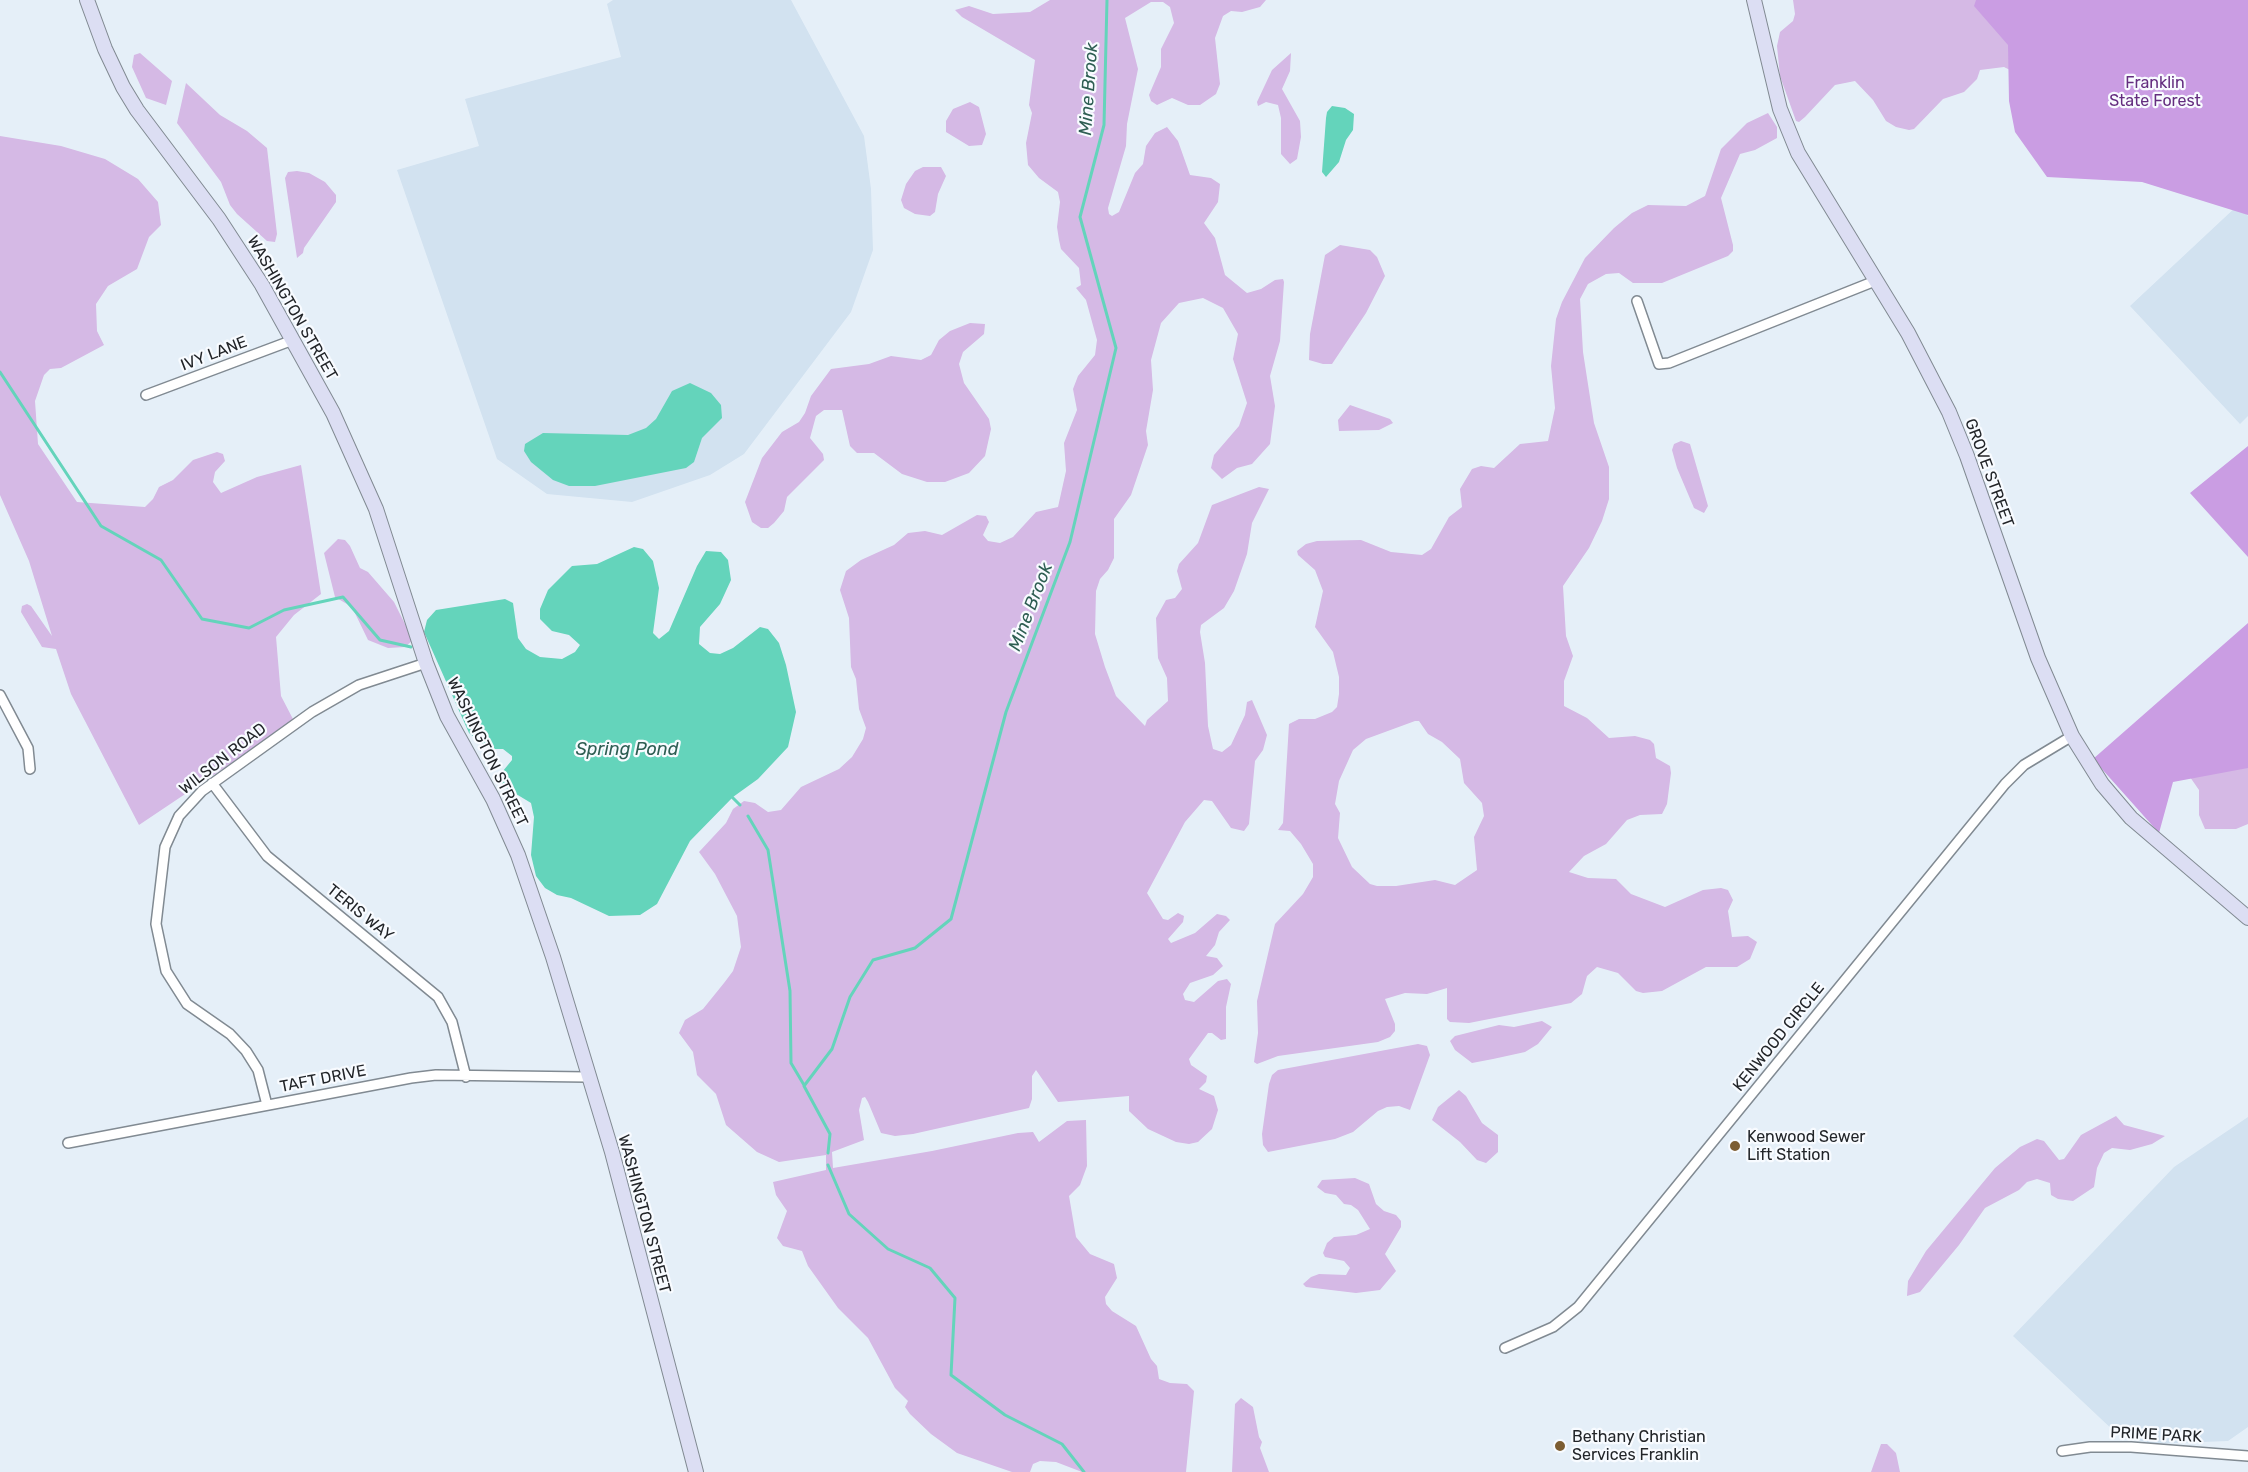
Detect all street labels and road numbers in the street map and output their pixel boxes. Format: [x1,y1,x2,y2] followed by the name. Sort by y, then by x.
[243,232,341,384] street label: WASHINGTON STREET
[178,333,250,375] street label: IVY LANE
[1960,416,2018,530] street label: GROVE STREET
[442,674,532,830] street label: WASHINGTON STREET
[176,719,270,799] street label: WILSON ROAD
[323,880,397,946] street label: TERIS WAY
[1729,979,1829,1095] street label: KENWOOD CIRCLE
[278,1061,368,1097] street label: TAFT DRIVE
[614,1132,674,1296] street label: WASHINGTON STREET
[2110,1423,2202,1447] street label: PRIME PARK

